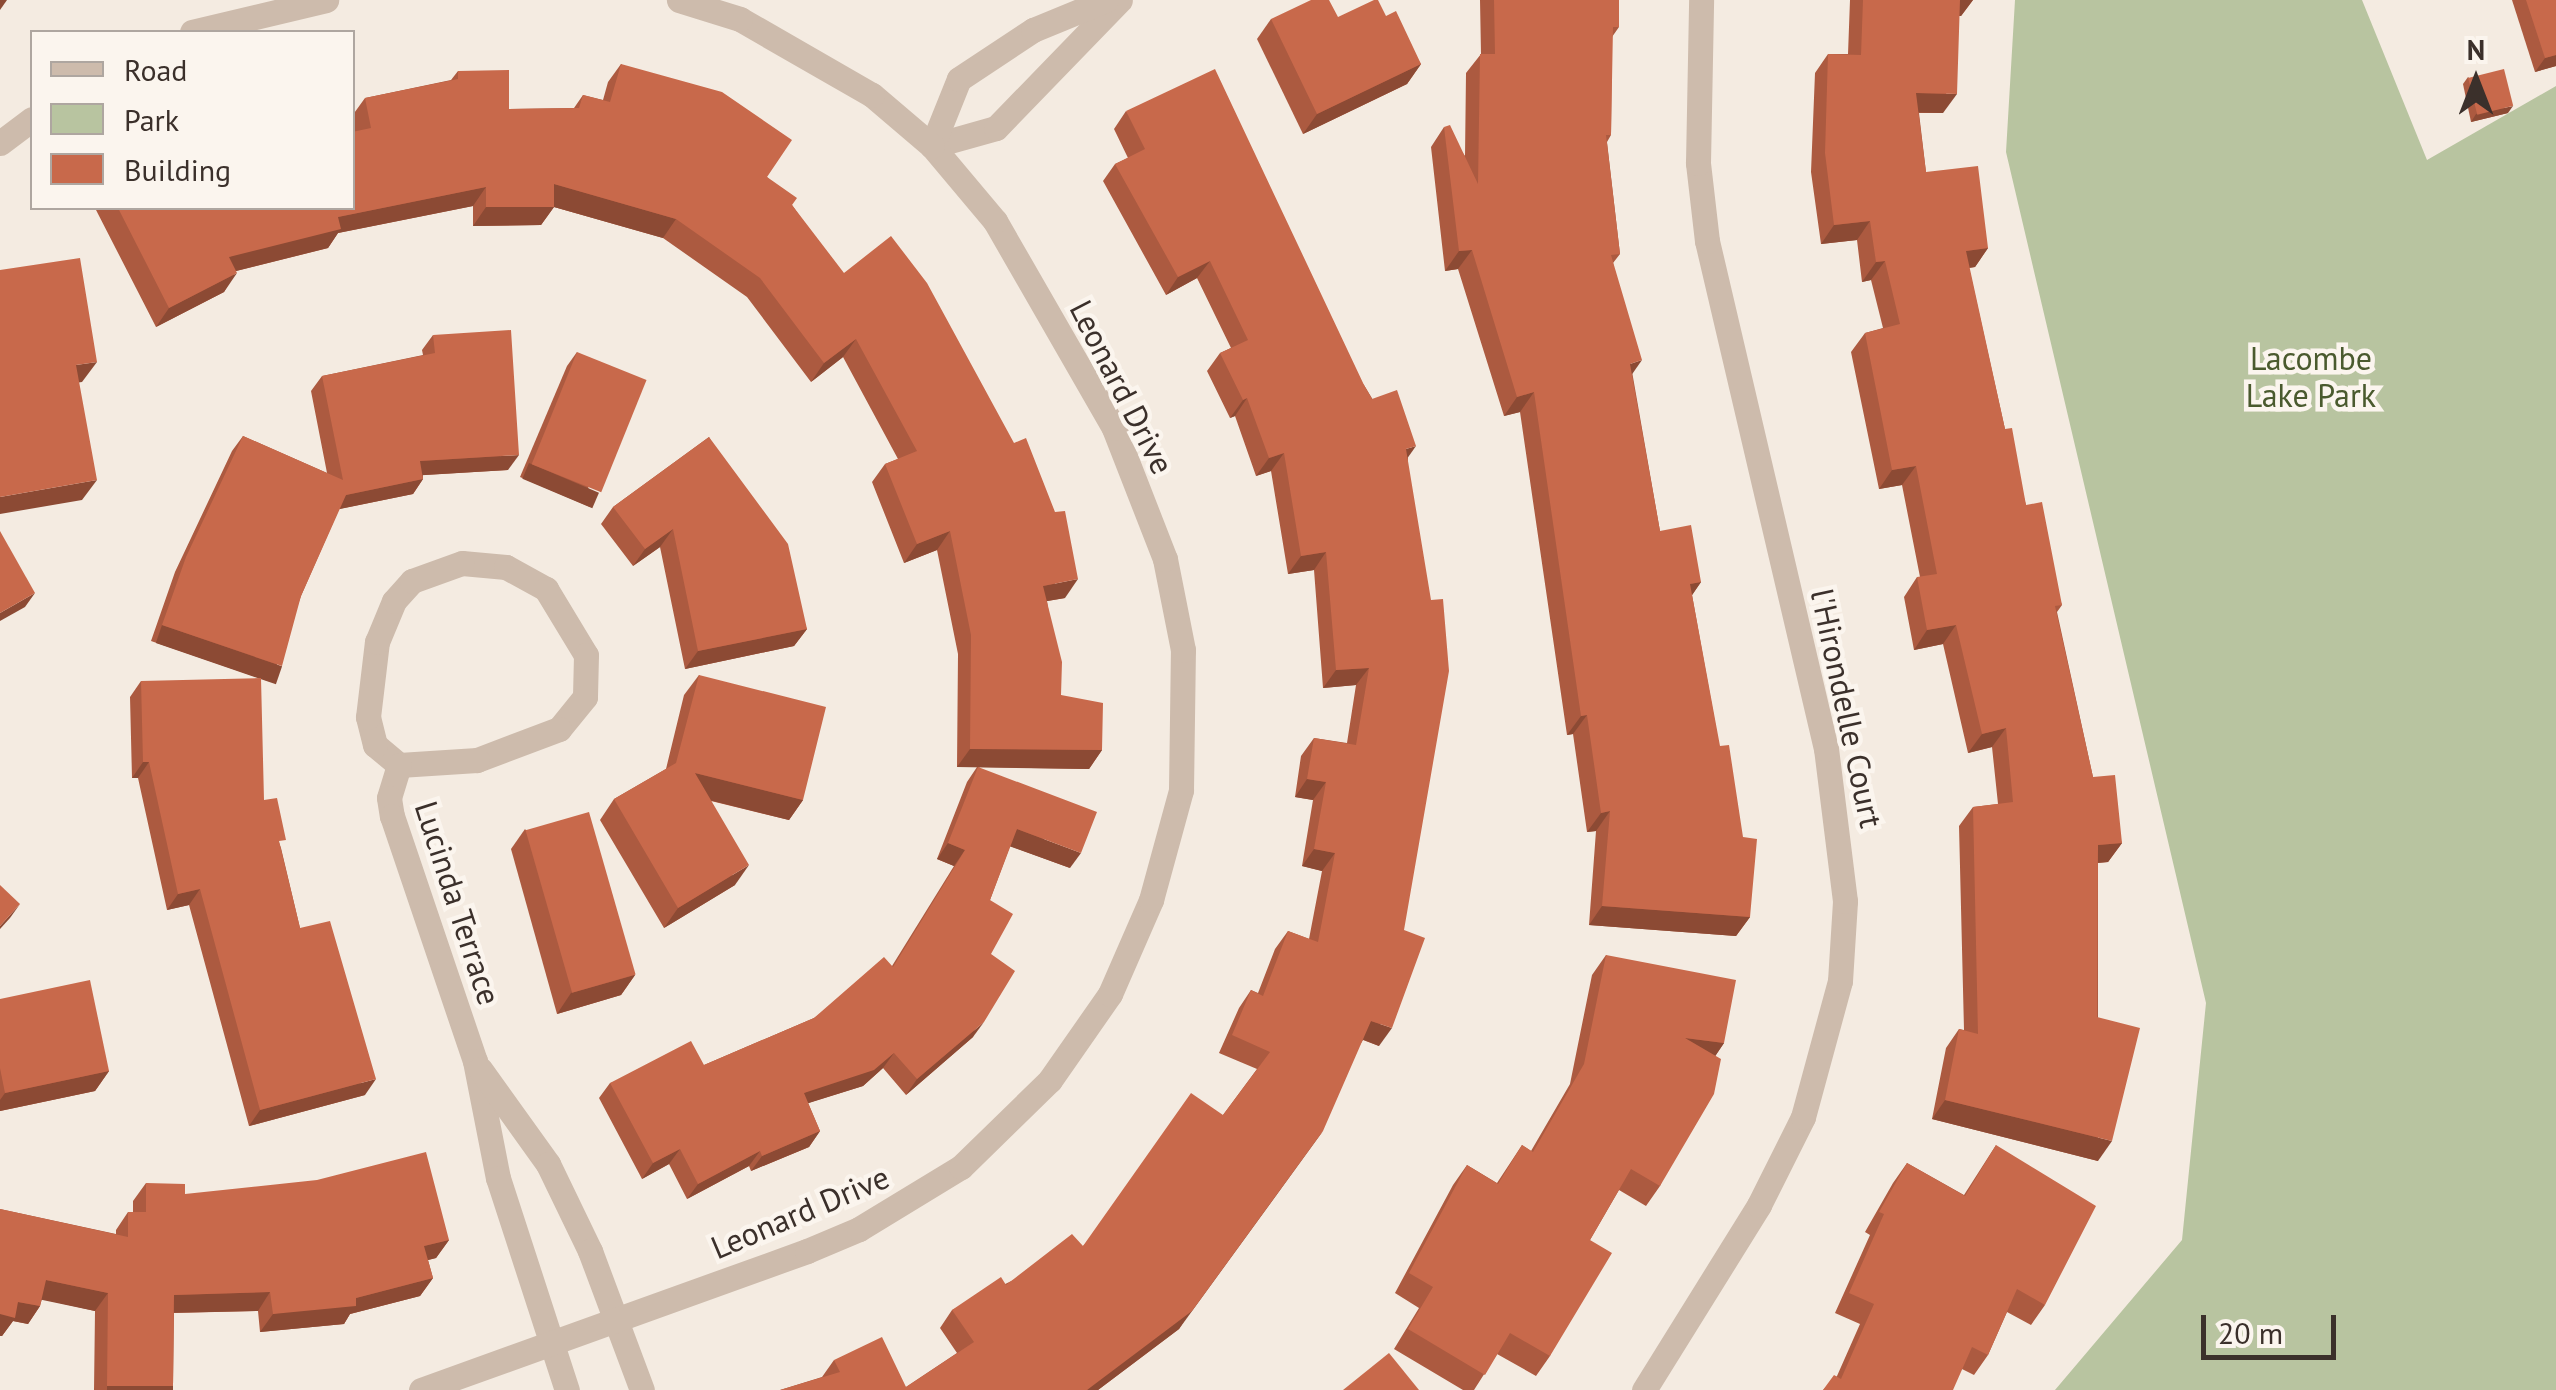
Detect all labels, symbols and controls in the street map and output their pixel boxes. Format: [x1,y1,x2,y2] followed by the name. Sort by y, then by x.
[30,30,355,210] legend
[2426,30,2526,130] north arrow
[2467,31,2485,68] text: N
[124,50,188,89] text: Road
[124,100,179,139] text: Park
[124,150,231,189] text: Building
[1062,294,1182,480] street label: Leonard Drive
[2246,340,2376,415] park label: Lacombe Lake Park
[1803,585,1891,831] street label: l'Hirondelle Court
[407,796,509,1010] street label: Lucinda Terrace
[705,1157,895,1267] street label: Leonard Drive
[2206,1295,2341,1357] scale bar
[2218,1313,2283,1352] text: 20 m

